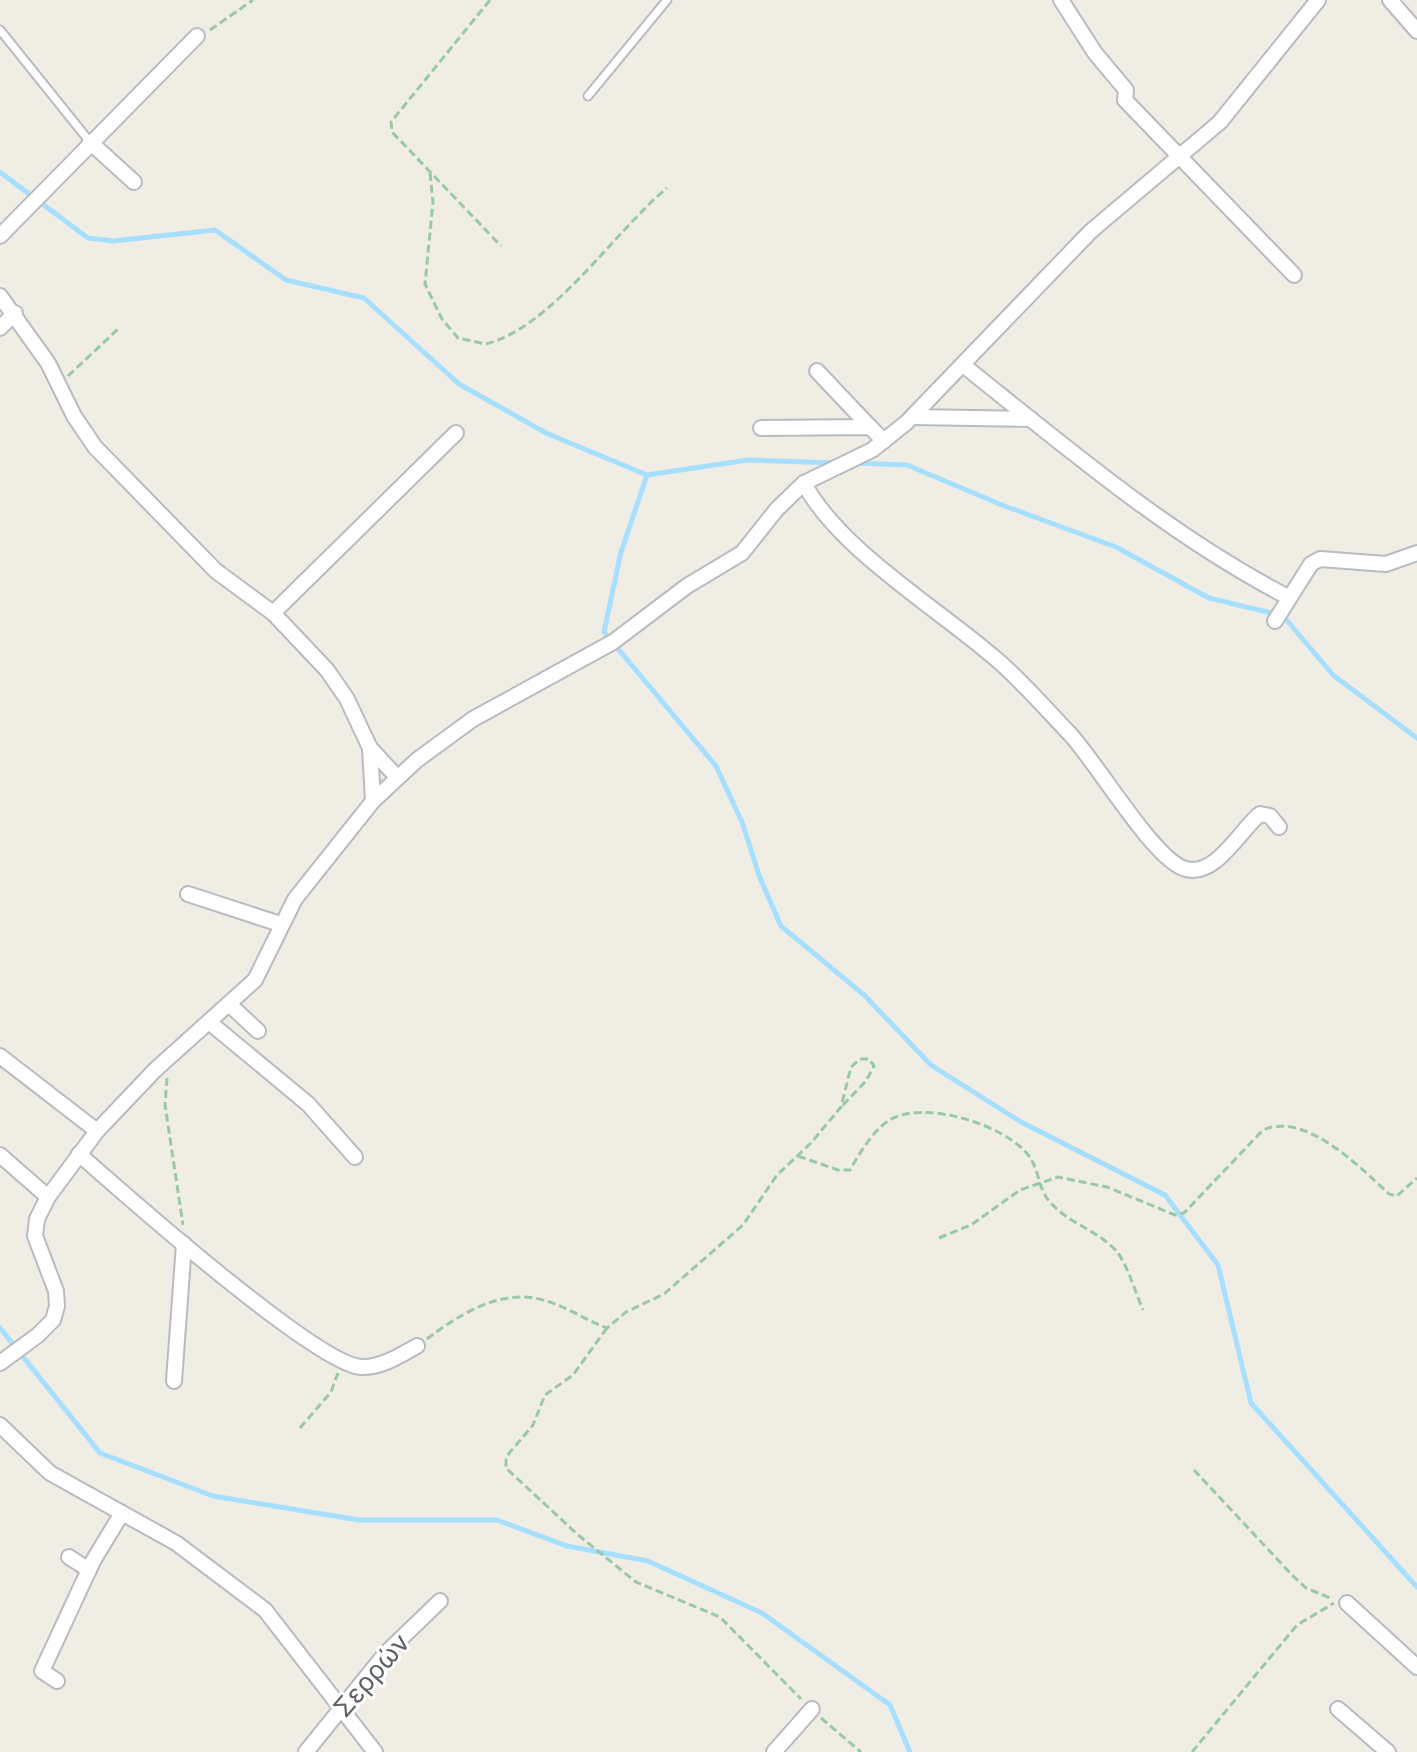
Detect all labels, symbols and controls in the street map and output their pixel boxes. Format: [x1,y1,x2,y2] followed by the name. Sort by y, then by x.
[327,1627,415,1723] street label: Σερρών

